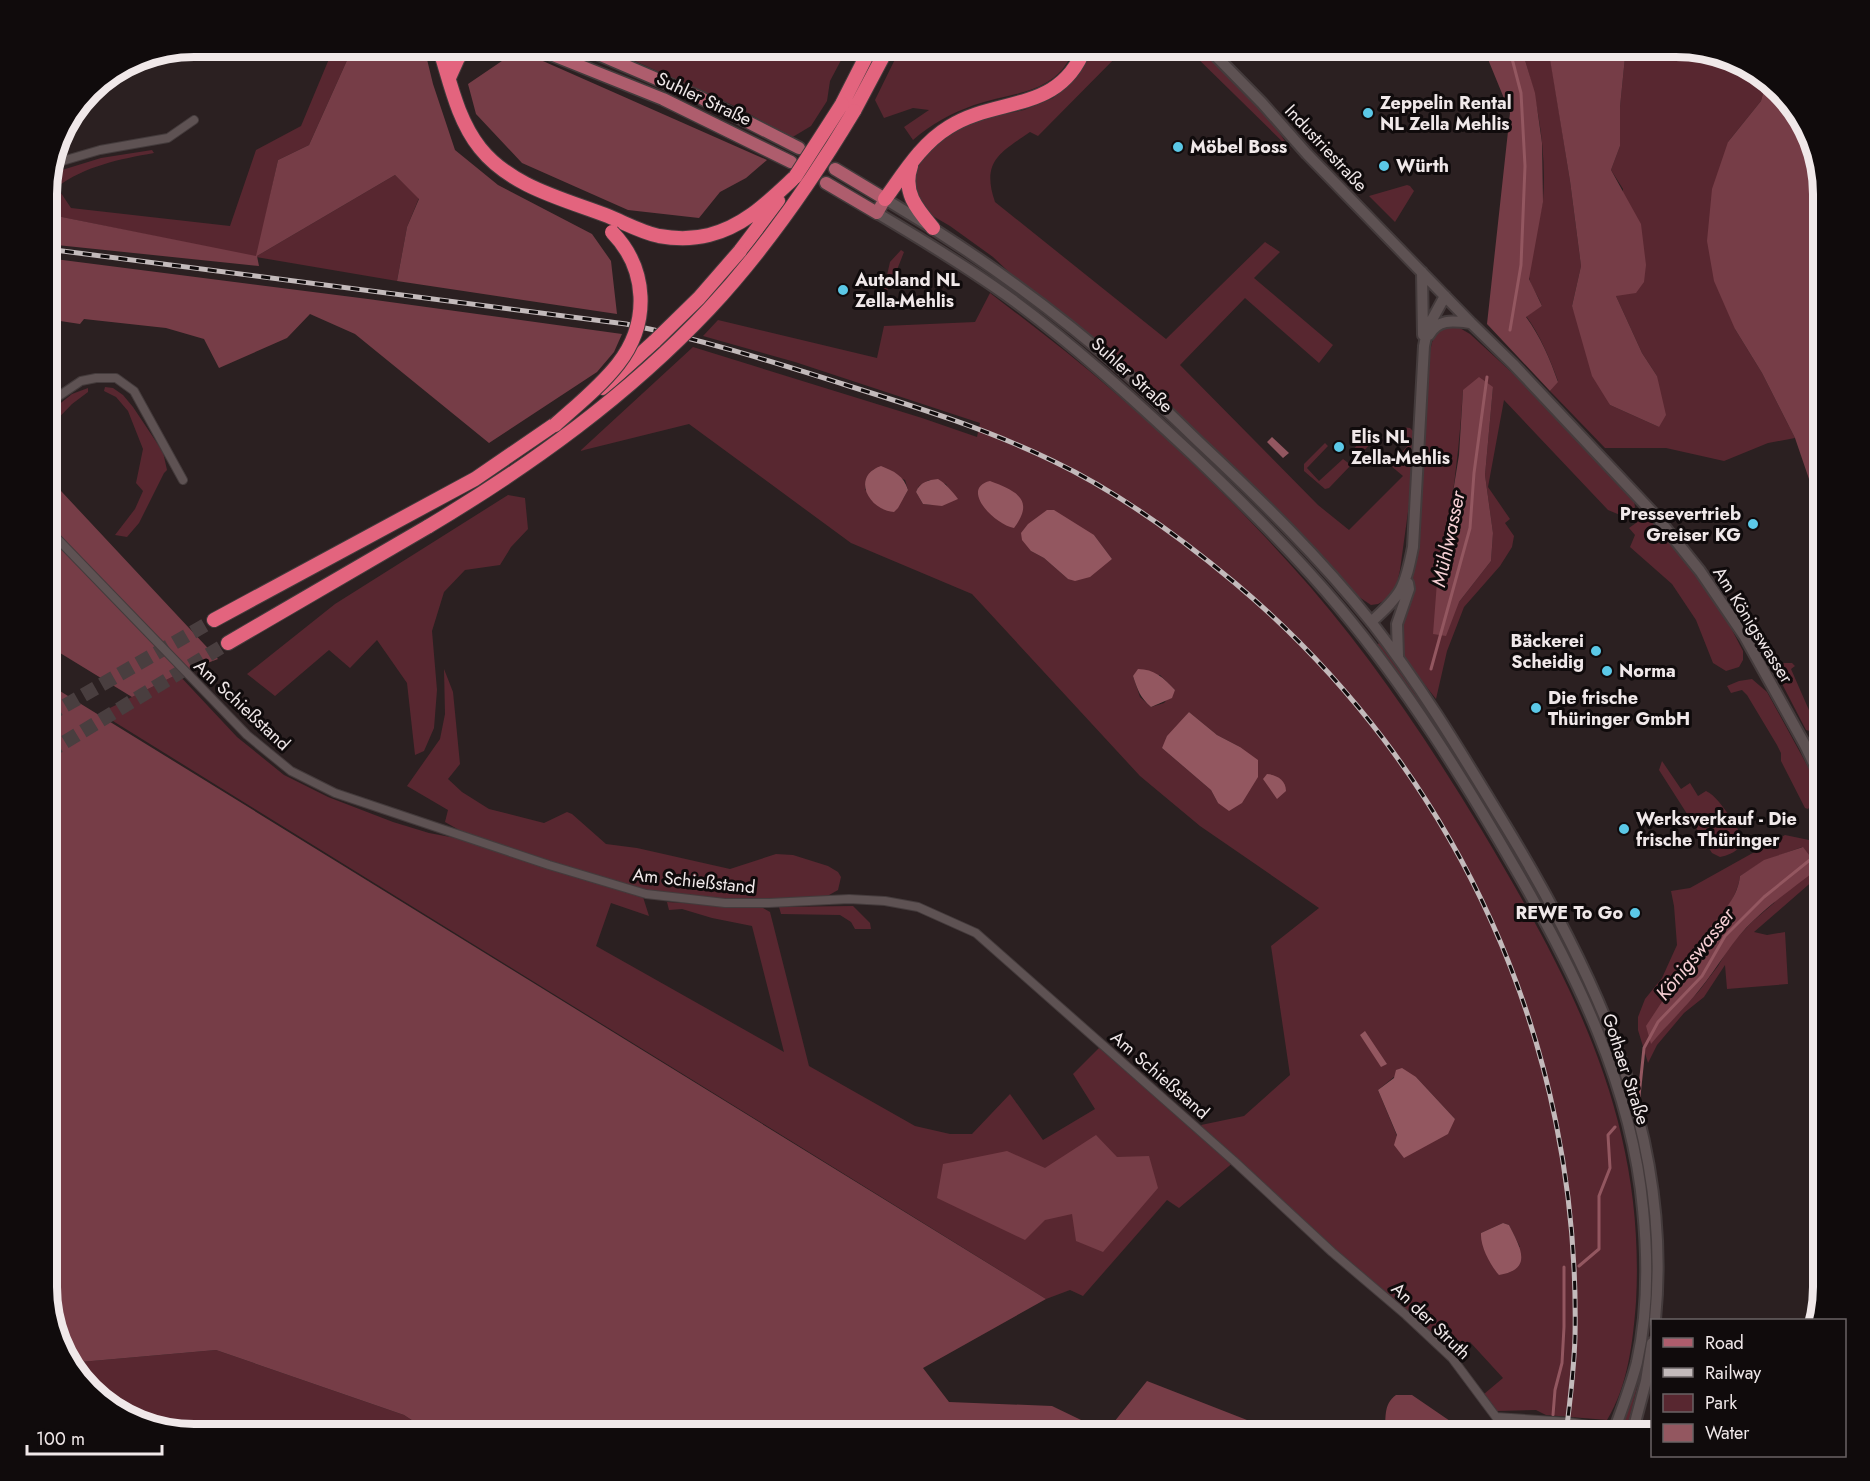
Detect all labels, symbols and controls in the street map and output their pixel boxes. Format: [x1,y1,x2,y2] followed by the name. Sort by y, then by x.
[652,66,756,132] street label: Suhler Straße
[1380,90,1512,137] place label: Zeppelin Rental NL Zella Mehlis
[1279,98,1373,198] street label: Industriestraße
[1361,106,1375,120] marker: Zeppelin Rental NL Zella Mehlis
[1190,134,1287,160] place label: Möbel Boss
[1171,140,1185,154] marker: Möbel Boss
[1396,153,1449,179] place label: Würth
[1377,159,1391,173] marker: Würth
[854,267,960,314] place label: Autoland NL Zella-Mehlis
[836,283,850,297] marker: Autoland NL Zella-Mehlis
[1085,331,1179,419] street label: Suhler Straße
[1351,424,1450,471] place label: Elis NL Zella-Mehlis
[1332,440,1346,454] marker: Elis NL Zella-Mehlis
[1424,487,1473,590] water label: Mühlwasser
[1620,501,1741,548] place label: Pressevertrieb Greiser KG
[1746,517,1760,531] marker: Pressevertrieb Greiser KG
[1707,562,1800,689] street label: Am Königswasser
[1511,628,1584,675] place label: Bäckerei Scheidig
[1589,644,1603,658] marker: Bäckerei Scheidig
[188,653,296,757] street label: Am Schießstand
[1619,658,1676,684] place label: Norma
[1600,664,1614,678] marker: Norma
[1548,685,1690,732] place label: Die frische Thüringer GmbH
[1529,701,1543,715] marker: Die frische Thüringer GmbH
[1636,806,1797,853] place label: Werksverkauf - Die frische Thüringer
[1617,822,1631,836] marker: Werksverkauf - Die frische Thüringer
[631,862,757,900] street label: Am Schießstand
[1515,900,1623,926] place label: REWE To Go
[1649,901,1743,1007] water label: Königswasser
[1628,906,1642,920] marker: REWE To Go
[1596,1010,1656,1128] street label: Gothaer Straße
[1105,1025,1215,1125] street label: Am Schießstand
[1385,1276,1477,1366] street label: An der Struth
[1651,1319,1846,1457] legend
[1705,1330,1744,1356] text: Road
[1705,1360,1761,1386] text: Railway
[1705,1390,1737,1416] text: Park
[27,1418,162,1456] scale bar
[1705,1420,1750,1446] text: Water
[36,1426,85,1452] text: 100 m

